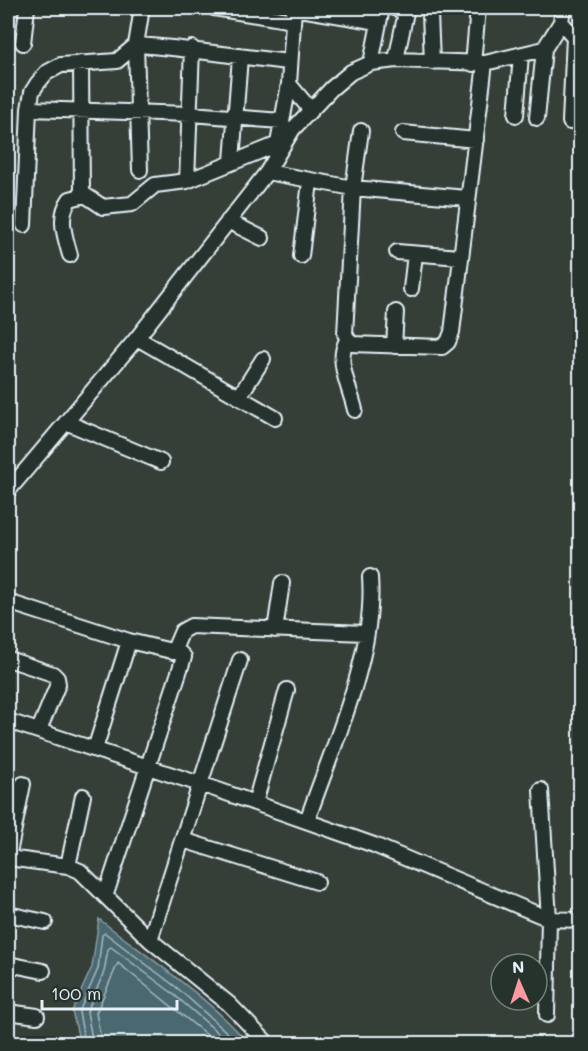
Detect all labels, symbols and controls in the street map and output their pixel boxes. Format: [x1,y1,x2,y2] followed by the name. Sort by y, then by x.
[489,952,549,1012] north arrow
[512,956,525,977] text: N
[42,973,177,1011] scale bar
[51,981,101,1005] text: 100 m

